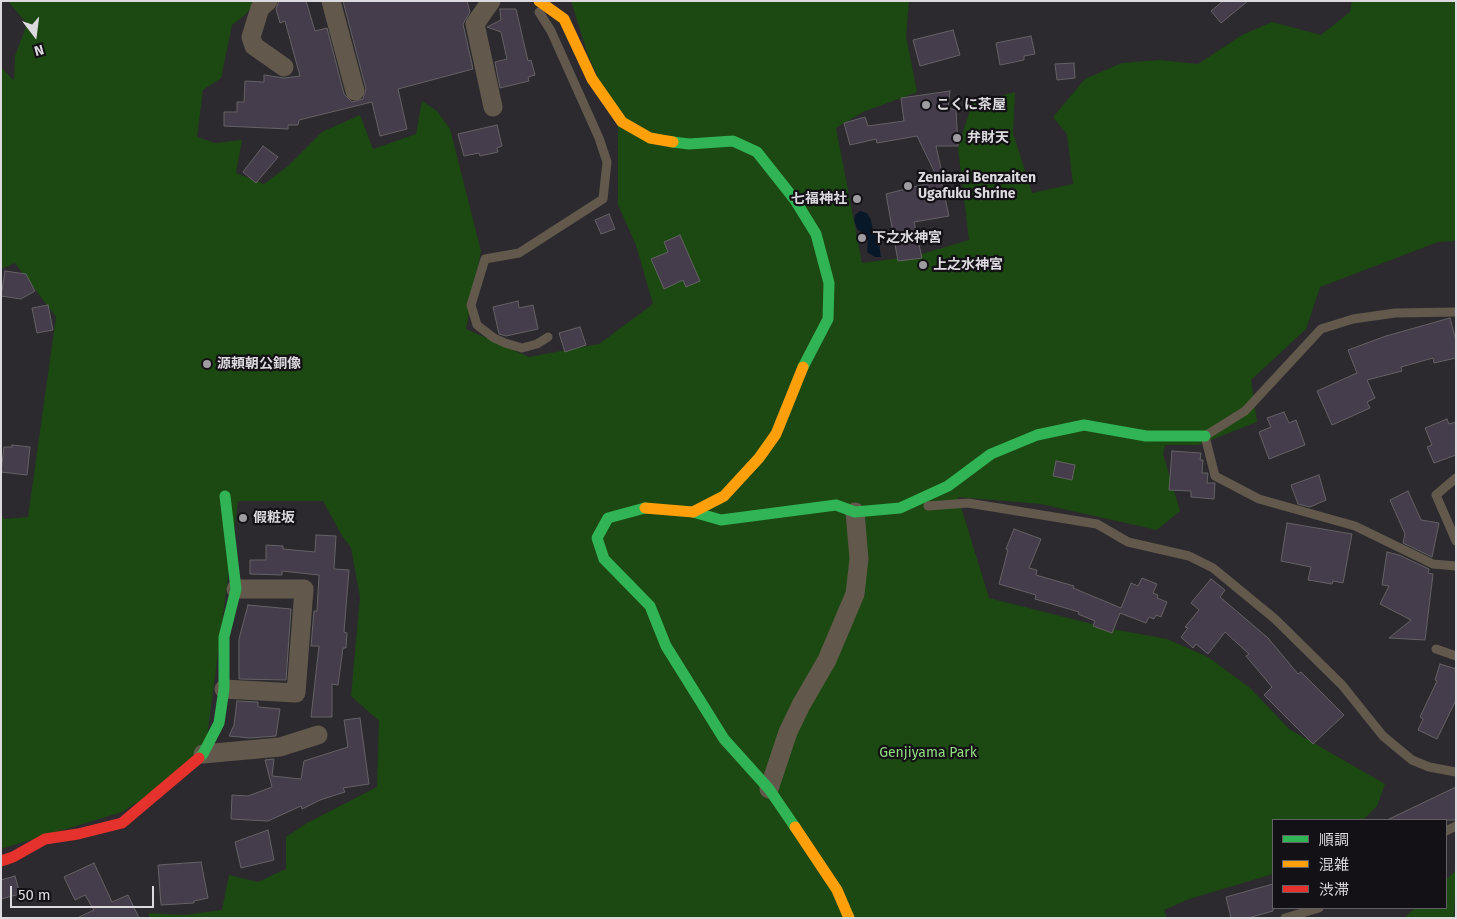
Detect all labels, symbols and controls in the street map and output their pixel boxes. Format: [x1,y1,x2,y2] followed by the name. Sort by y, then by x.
[10,10,60,60] north arrow
[32,41,46,59] text: N
[936,97,1006,113] place label: こくに茶屋
[920,99,932,111] marker: こくに茶屋
[967,130,1009,146] place label: 弁財天
[951,132,963,144] marker: 弁財天
[918,170,1036,202] place label: Zeniarai Benzaiten Ugafuku Shrine
[902,180,914,192] marker: Zeniarai Benzaiten Ugafuku Shrine
[791,191,847,207] place label: 七福神社
[851,193,863,205] marker: 七福神社
[872,230,942,246] place label: 下之水神宮
[856,232,868,244] marker: 下之水神宮
[933,257,1003,273] place label: 上之水神宮
[917,259,929,271] marker: 上之水神宮
[217,356,301,372] place label: 源頼朝公銅像
[201,358,213,370] marker: 源頼朝公銅像
[253,510,295,526] place label: 假粧坂
[237,512,249,524] marker: 假粧坂
[879,745,977,761] park label: Genjiyama Park
[1272,819,1447,909] legend
[1319,831,1349,849] text: 順調
[1319,856,1349,874] text: 混雑
[12,876,156,908] scale bar
[1319,881,1349,899] text: 渋滞
[18,886,51,904] text: 50 m

